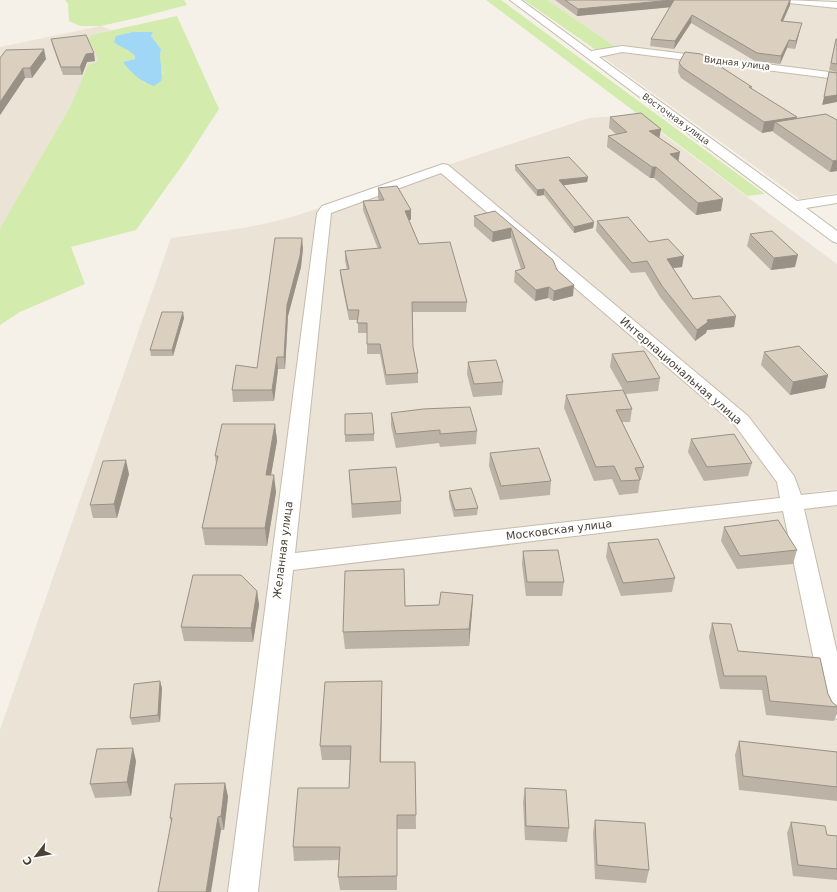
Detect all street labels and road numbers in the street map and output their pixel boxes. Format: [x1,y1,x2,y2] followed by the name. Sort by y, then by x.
[703,54,771,72] street label: Видная улица
[640,91,712,147] street label: Восточная улица
[617,314,745,428] street label: Интернациональная улица
[271,500,295,600] street label: Желанная улица
[505,517,613,543] street label: Московская улица

